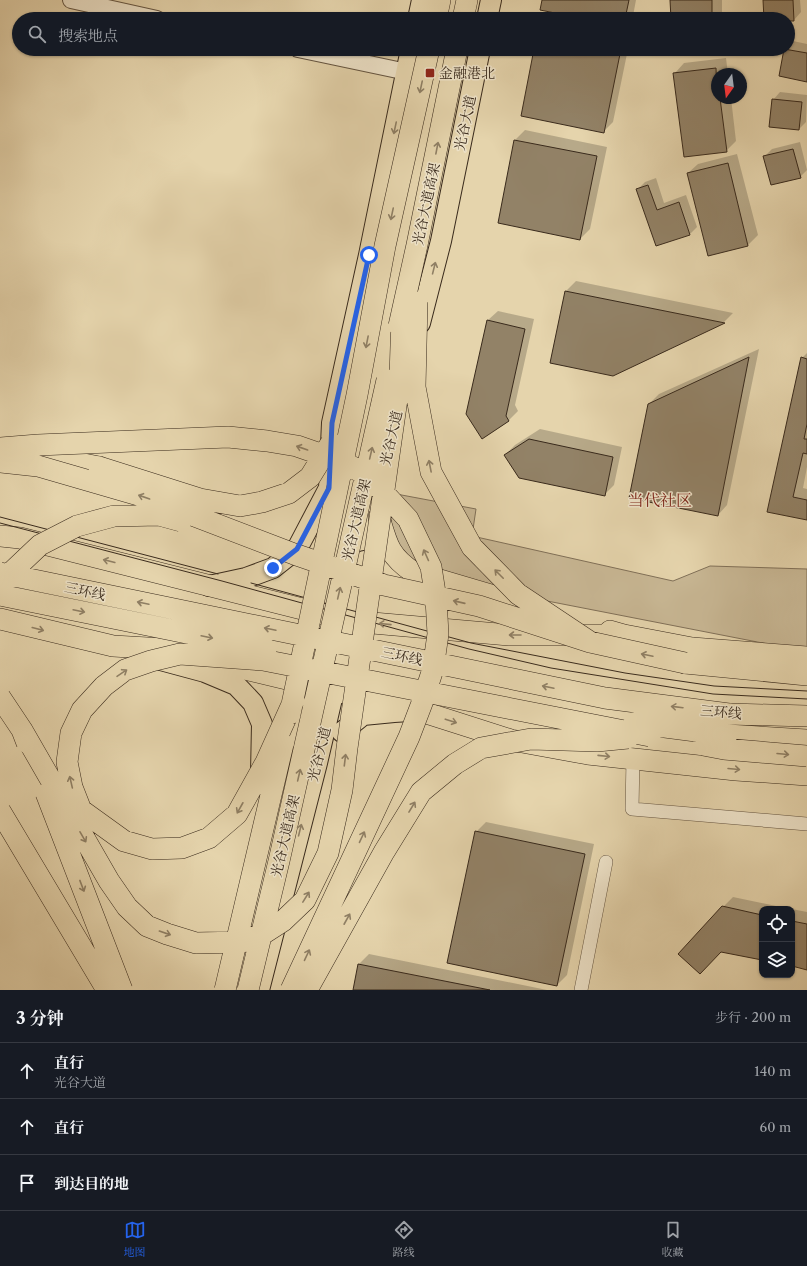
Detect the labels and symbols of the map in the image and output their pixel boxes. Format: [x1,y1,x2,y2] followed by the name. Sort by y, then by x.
[439,64,495,82] place label: 金融港北
[424,67,436,79] marker: 金融港北
[711,68,747,104] north arrow
[416,80,424,93] one-way arrow
[450,94,480,152] street label: 光谷大道
[391,121,399,134] one-way arrow
[433,142,441,155] one-way arrow
[408,161,444,247] street label: 光谷大道高架
[388,207,396,220] one-way arrow
[360,246,378,264] route start
[431,262,438,275] one-way arrow
[363,335,371,348] one-way arrow
[376,409,406,467] street label: 光谷大道
[296,443,308,451] one-way arrow
[367,447,375,460] one-way arrow
[426,460,434,473] one-way arrow
[338,477,374,563] street label: 光谷大道高架
[628,490,692,510] district label: 当代社区
[138,492,150,500] one-way arrow
[422,550,429,562] one-way arrow
[103,557,116,564] one-way arrow
[264,559,282,577] route end
[494,569,504,579] one-way arrow
[63,578,107,604] street label: 三环线
[336,587,344,600] one-way arrow
[453,597,466,605] one-way arrow
[137,598,150,606] one-way arrow
[72,607,85,615] one-way arrow
[379,621,392,628] one-way arrow
[31,625,44,633] one-way arrow
[264,625,277,633] one-way arrow
[509,631,522,639] one-way arrow
[200,634,213,642] one-way arrow
[380,643,424,669] street label: 三环线
[641,650,654,658] one-way arrow
[116,669,127,677] one-way arrow
[542,682,555,690] one-way arrow
[699,701,743,723] street label: 三环线
[671,704,684,711] one-way arrow
[444,718,457,725] one-way arrow
[303,725,335,783] street label: 光谷大道
[776,750,789,758] one-way arrow
[597,752,610,759] one-way arrow
[342,754,349,767] one-way arrow
[727,766,740,773] one-way arrow
[295,769,303,782] one-way arrow
[67,776,75,789] one-way arrow
[267,793,303,879] street label: 光谷大道高架
[408,801,416,813] one-way arrow
[236,802,244,814] one-way arrow
[297,824,304,837] one-way arrow
[80,831,88,843] one-way arrow
[359,831,366,843] one-way arrow
[78,880,86,892] one-way arrow
[302,892,310,903] one-way arrow
[343,913,351,925] one-way arrow
[158,930,171,937] one-way arrow
[304,949,311,961] one-way arrow

